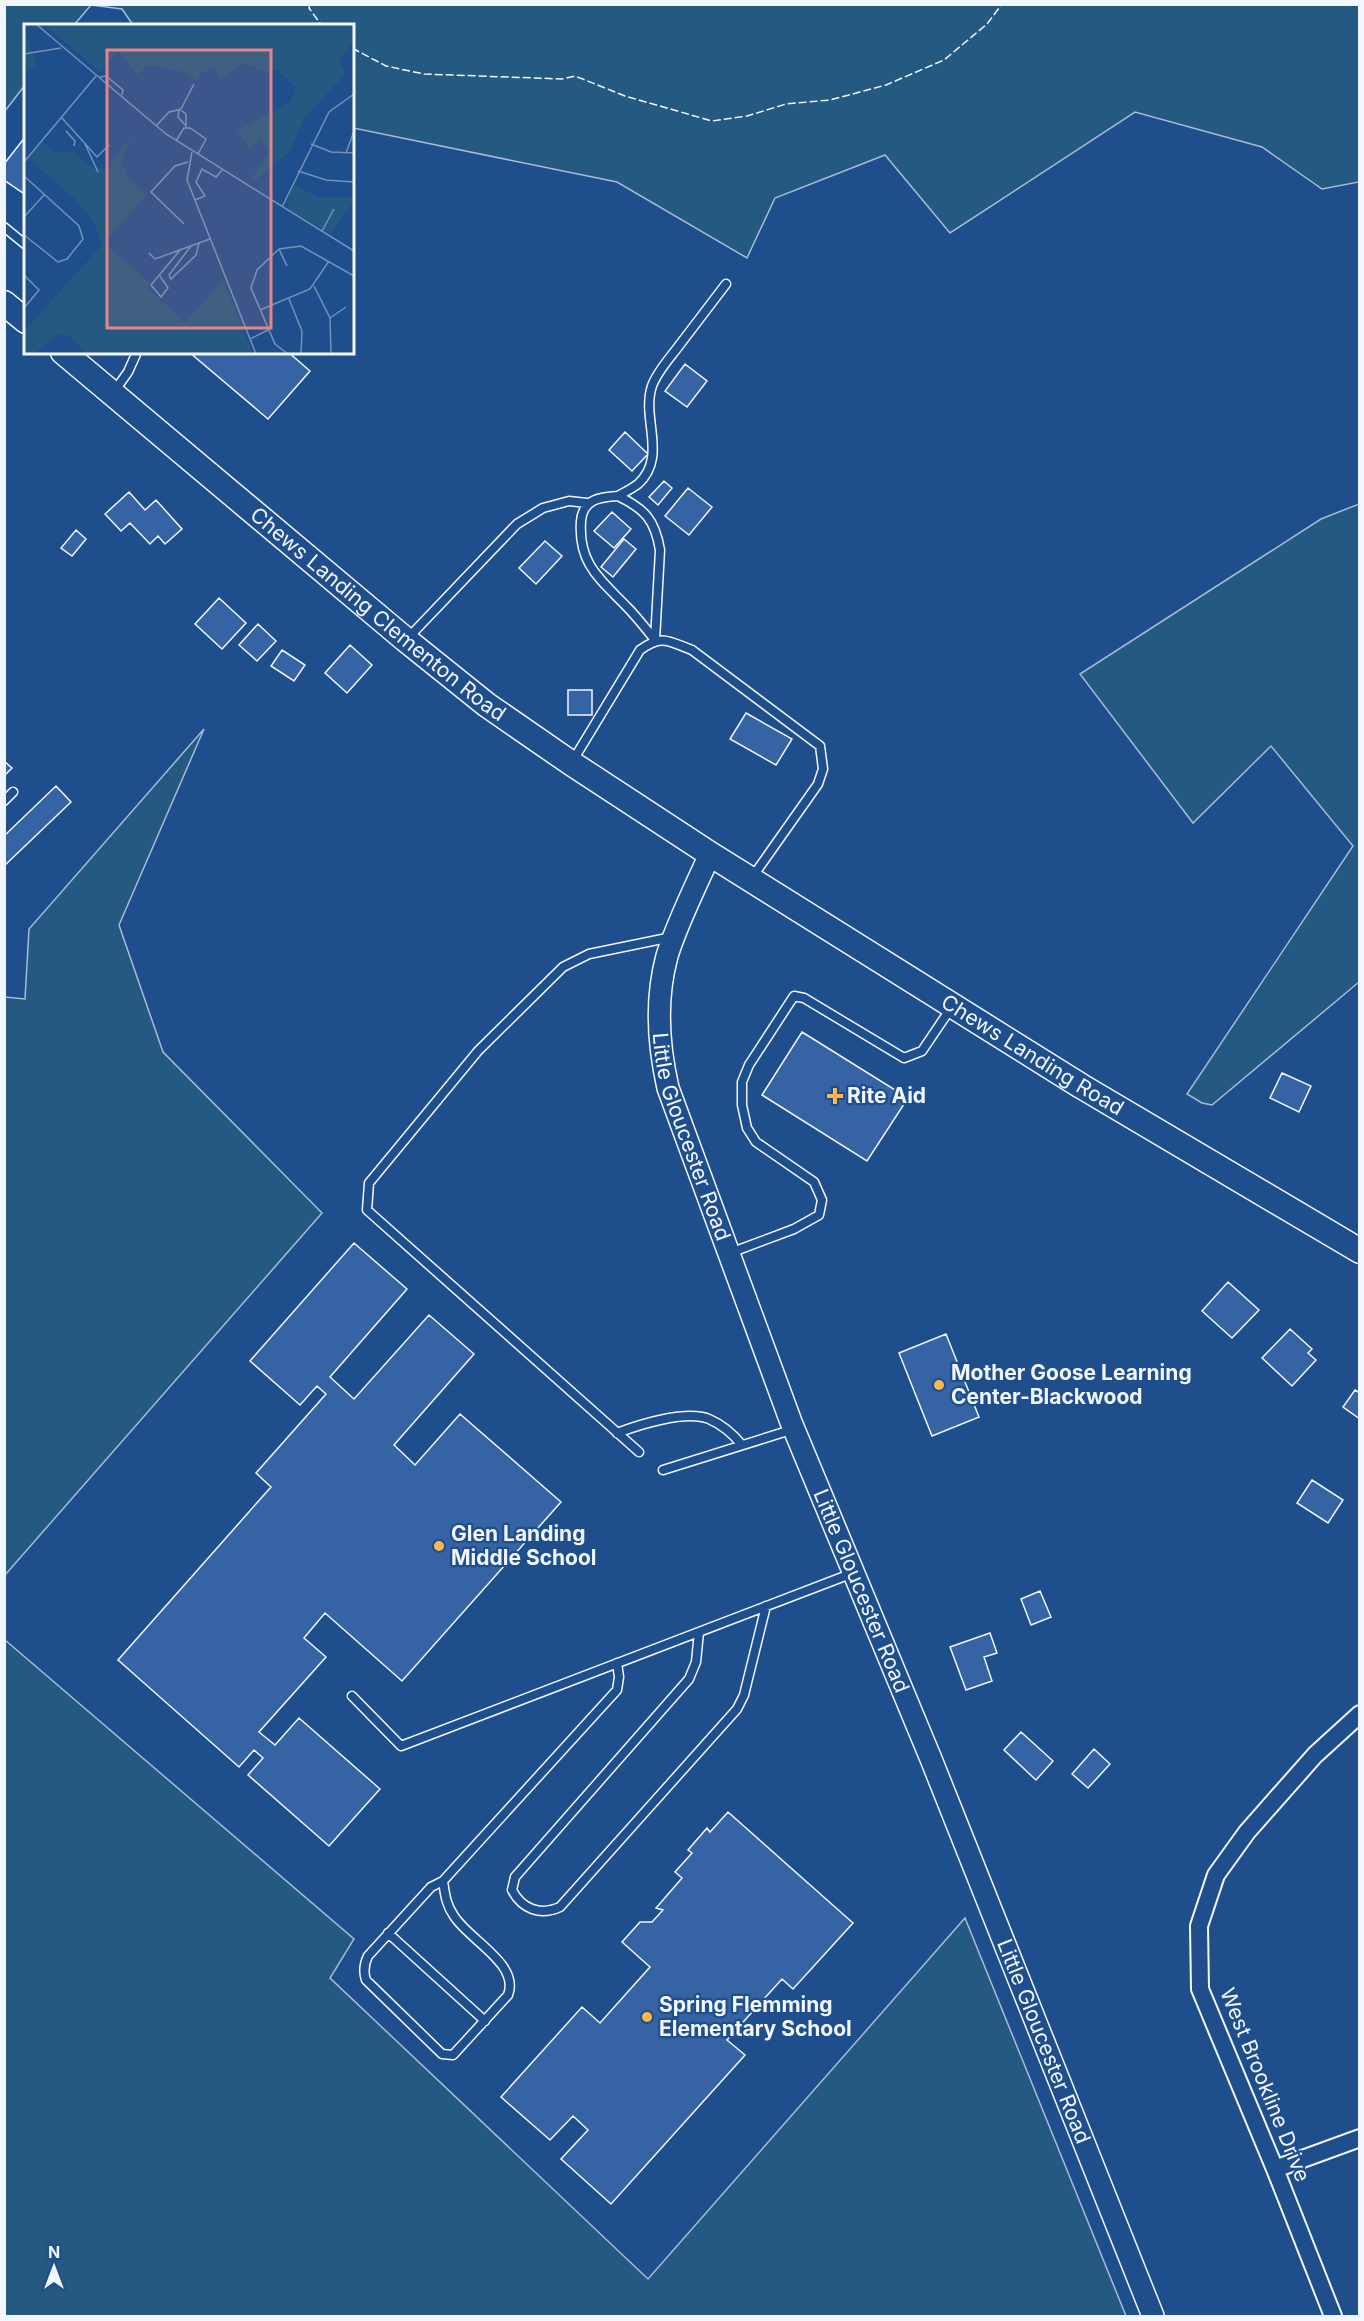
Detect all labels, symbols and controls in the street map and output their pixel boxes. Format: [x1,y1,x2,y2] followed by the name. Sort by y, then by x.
[24,24,354,354] inset map
[246,502,511,726] street label: Chews Landing Clementon Road
[937,989,1128,1120] street label: Chews Landing Road
[648,1032,736,1244] street label: Little Gloucester Road
[847,1083,926,1108] place label: Rite Aid
[828,1089,842,1103] marker: Rite Aid
[951,1360,1192,1409] place label: Mother Goose Learning Center-Blackwood
[932,1378,946,1392] marker: Mother Goose Learning Center-Blackwood
[808,1485,915,1696] street label: Little Gloucester Road
[451,1521,597,1570] place label: Glen Landing Middle School
[432,1539,446,1553] marker: Glen Landing Middle School
[992,1935,1096,2147] street label: Little Gloucester Road
[1215,1984,1316,2185] street label: West Brookline Drive
[659,1992,852,2041] place label: Spring Flemming Elementary School
[640,2010,654,2024] marker: Spring Flemming Elementary School
[24,2237,84,2297] north arrow
[48,2242,60,2262] text: N

